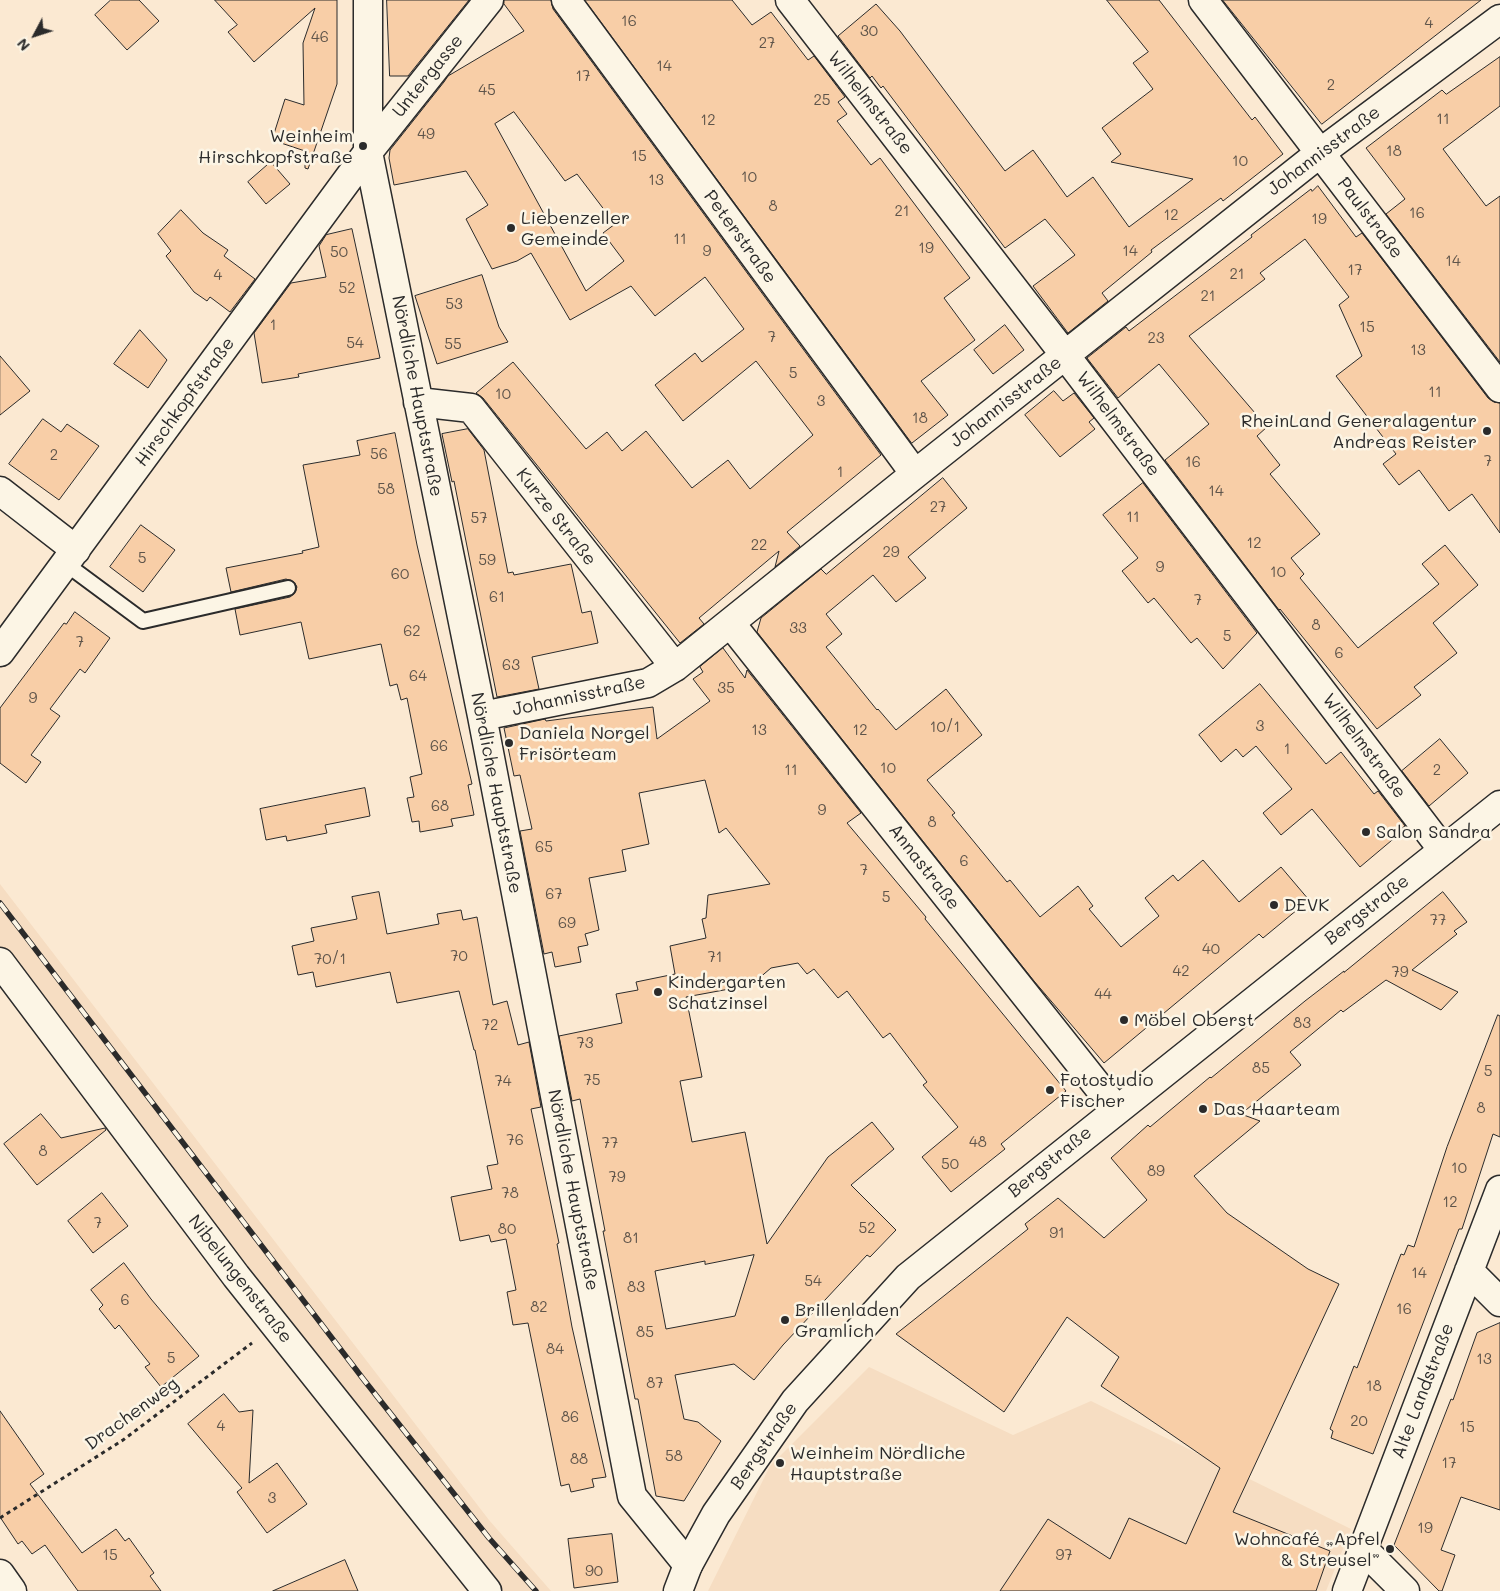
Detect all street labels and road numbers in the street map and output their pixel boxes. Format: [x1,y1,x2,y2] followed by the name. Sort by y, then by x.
[388,30,468,122] street label: Untergasse
[823,47,917,159] street label: Wilhelmstraße
[1263,102,1385,200] street label: Johannisstraße
[1332,173,1408,263] street label: Paulstraße
[699,186,781,288] street label: Peterstraße
[387,294,447,498] street label: Nördliche Hauptstraße
[131,333,239,471] street label: Hirschkopfstraße
[946,352,1066,452] street label: Johannisstraße
[1072,367,1164,481] street label: Wilhelmstraße
[511,464,601,570] street label: Kurze Straße
[510,671,648,721] street label: Johannisstraße
[1318,689,1410,803] street label: Wilhelmstraße
[466,691,526,895] street label: Nördliche Hauptstraße
[884,820,964,914] street label: Annastraße
[1320,870,1414,950] street label: Bergstraße
[543,1088,603,1292] street label: Nördliche Hauptstraße
[1004,1122,1096,1202] street label: Bergstraße
[183,1211,297,1347] street label: Nibelungenstraße
[1387,1320,1459,1462] street label: Alte Landstraße
[81,1373,183,1455] street label: Drachenweg
[726,1398,802,1494] street label: Bergstraße

